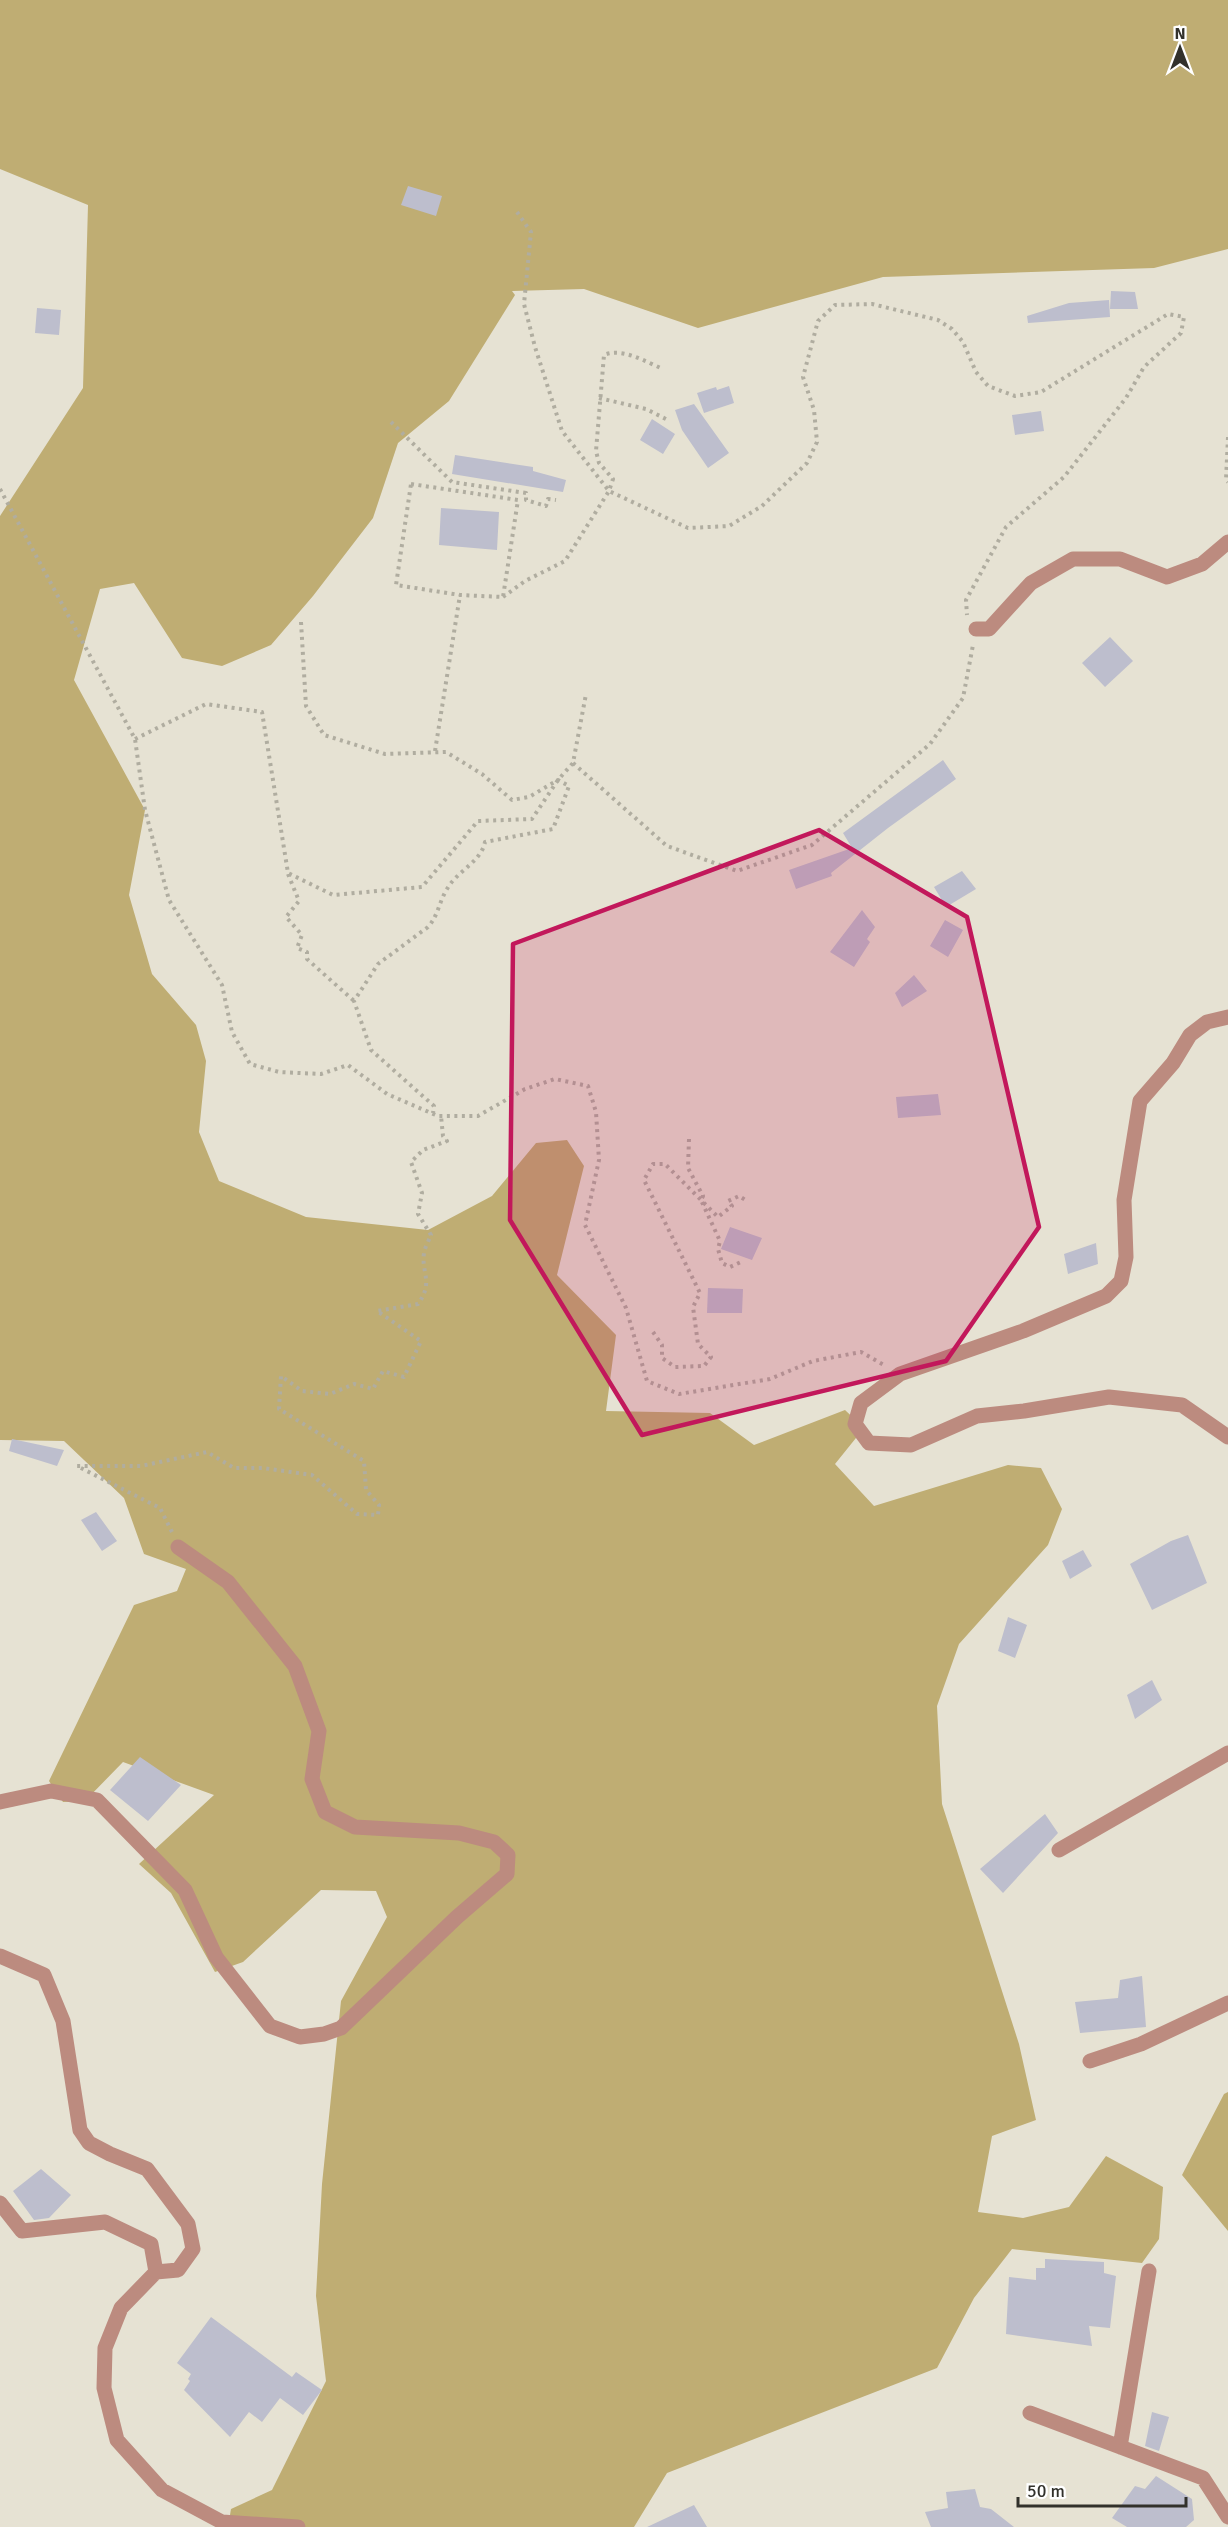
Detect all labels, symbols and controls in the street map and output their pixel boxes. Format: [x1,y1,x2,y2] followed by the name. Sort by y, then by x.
[1150,18,1210,78] north arrow
[1174,24,1186,44] text: N
[1018,2470,1186,2508] scale bar
[1027,2480,1065,2502] text: 50 m

